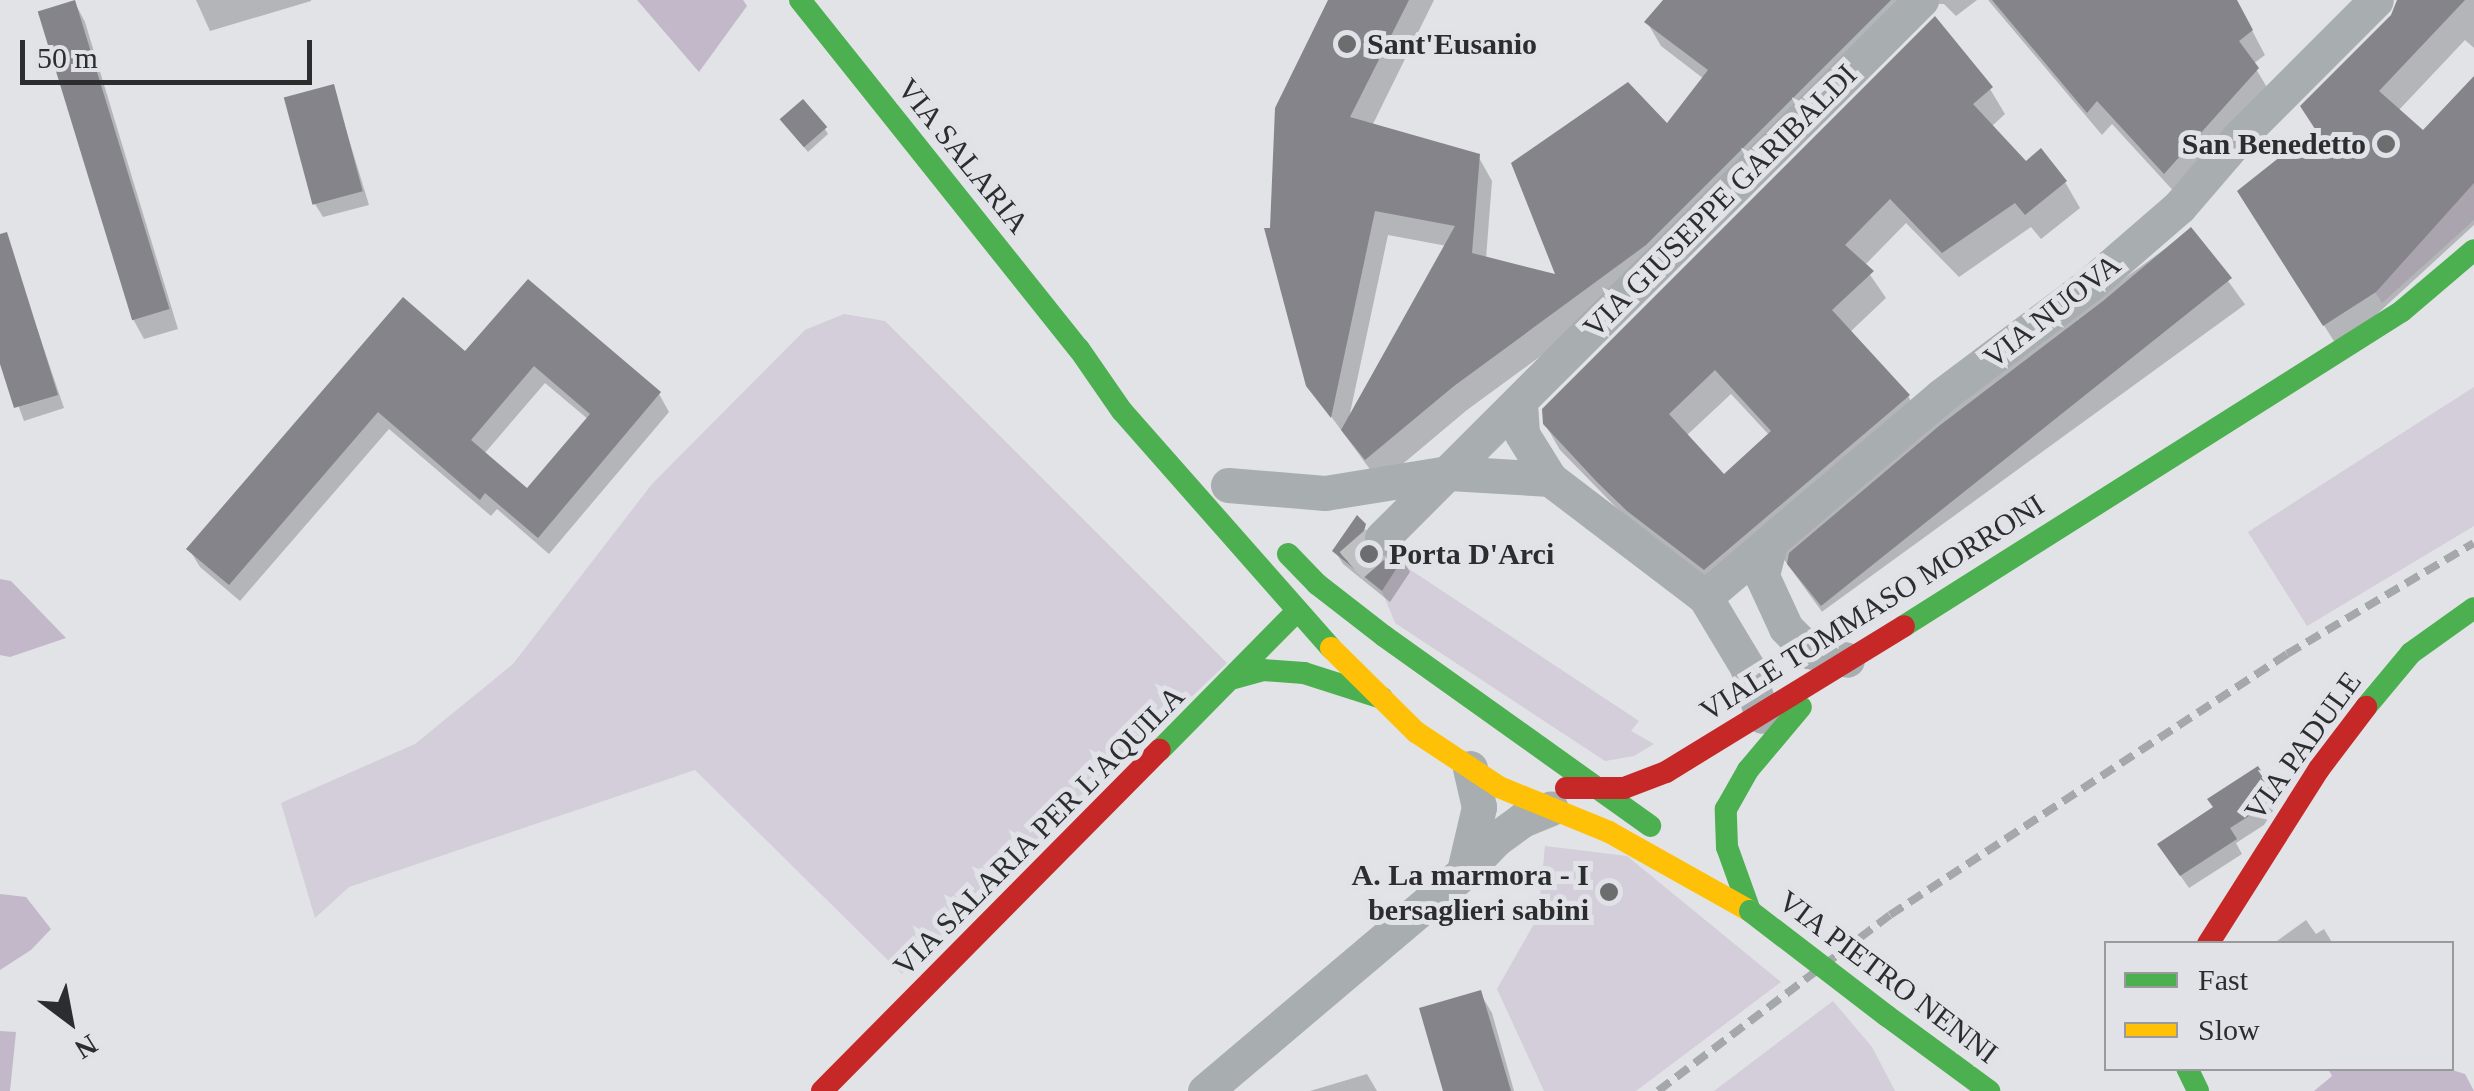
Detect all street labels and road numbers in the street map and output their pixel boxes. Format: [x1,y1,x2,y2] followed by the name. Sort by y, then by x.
[1575,56,1865,346] street label: VIA GIUSEPPE GARIBALDI
[889,71,1037,241] street label: VIA SALARIA
[1976,246,2128,376] street label: VIA NUOVA
[1693,487,2051,729] street label: VIALE TOMMASO MORRONI
[2237,664,2369,828] street label: VIA PADULE
[885,677,1193,985] street label: VIA SALARIA PER L'AQUILA
[1771,882,2005,1072] street label: VIA PIETRO NENNI

